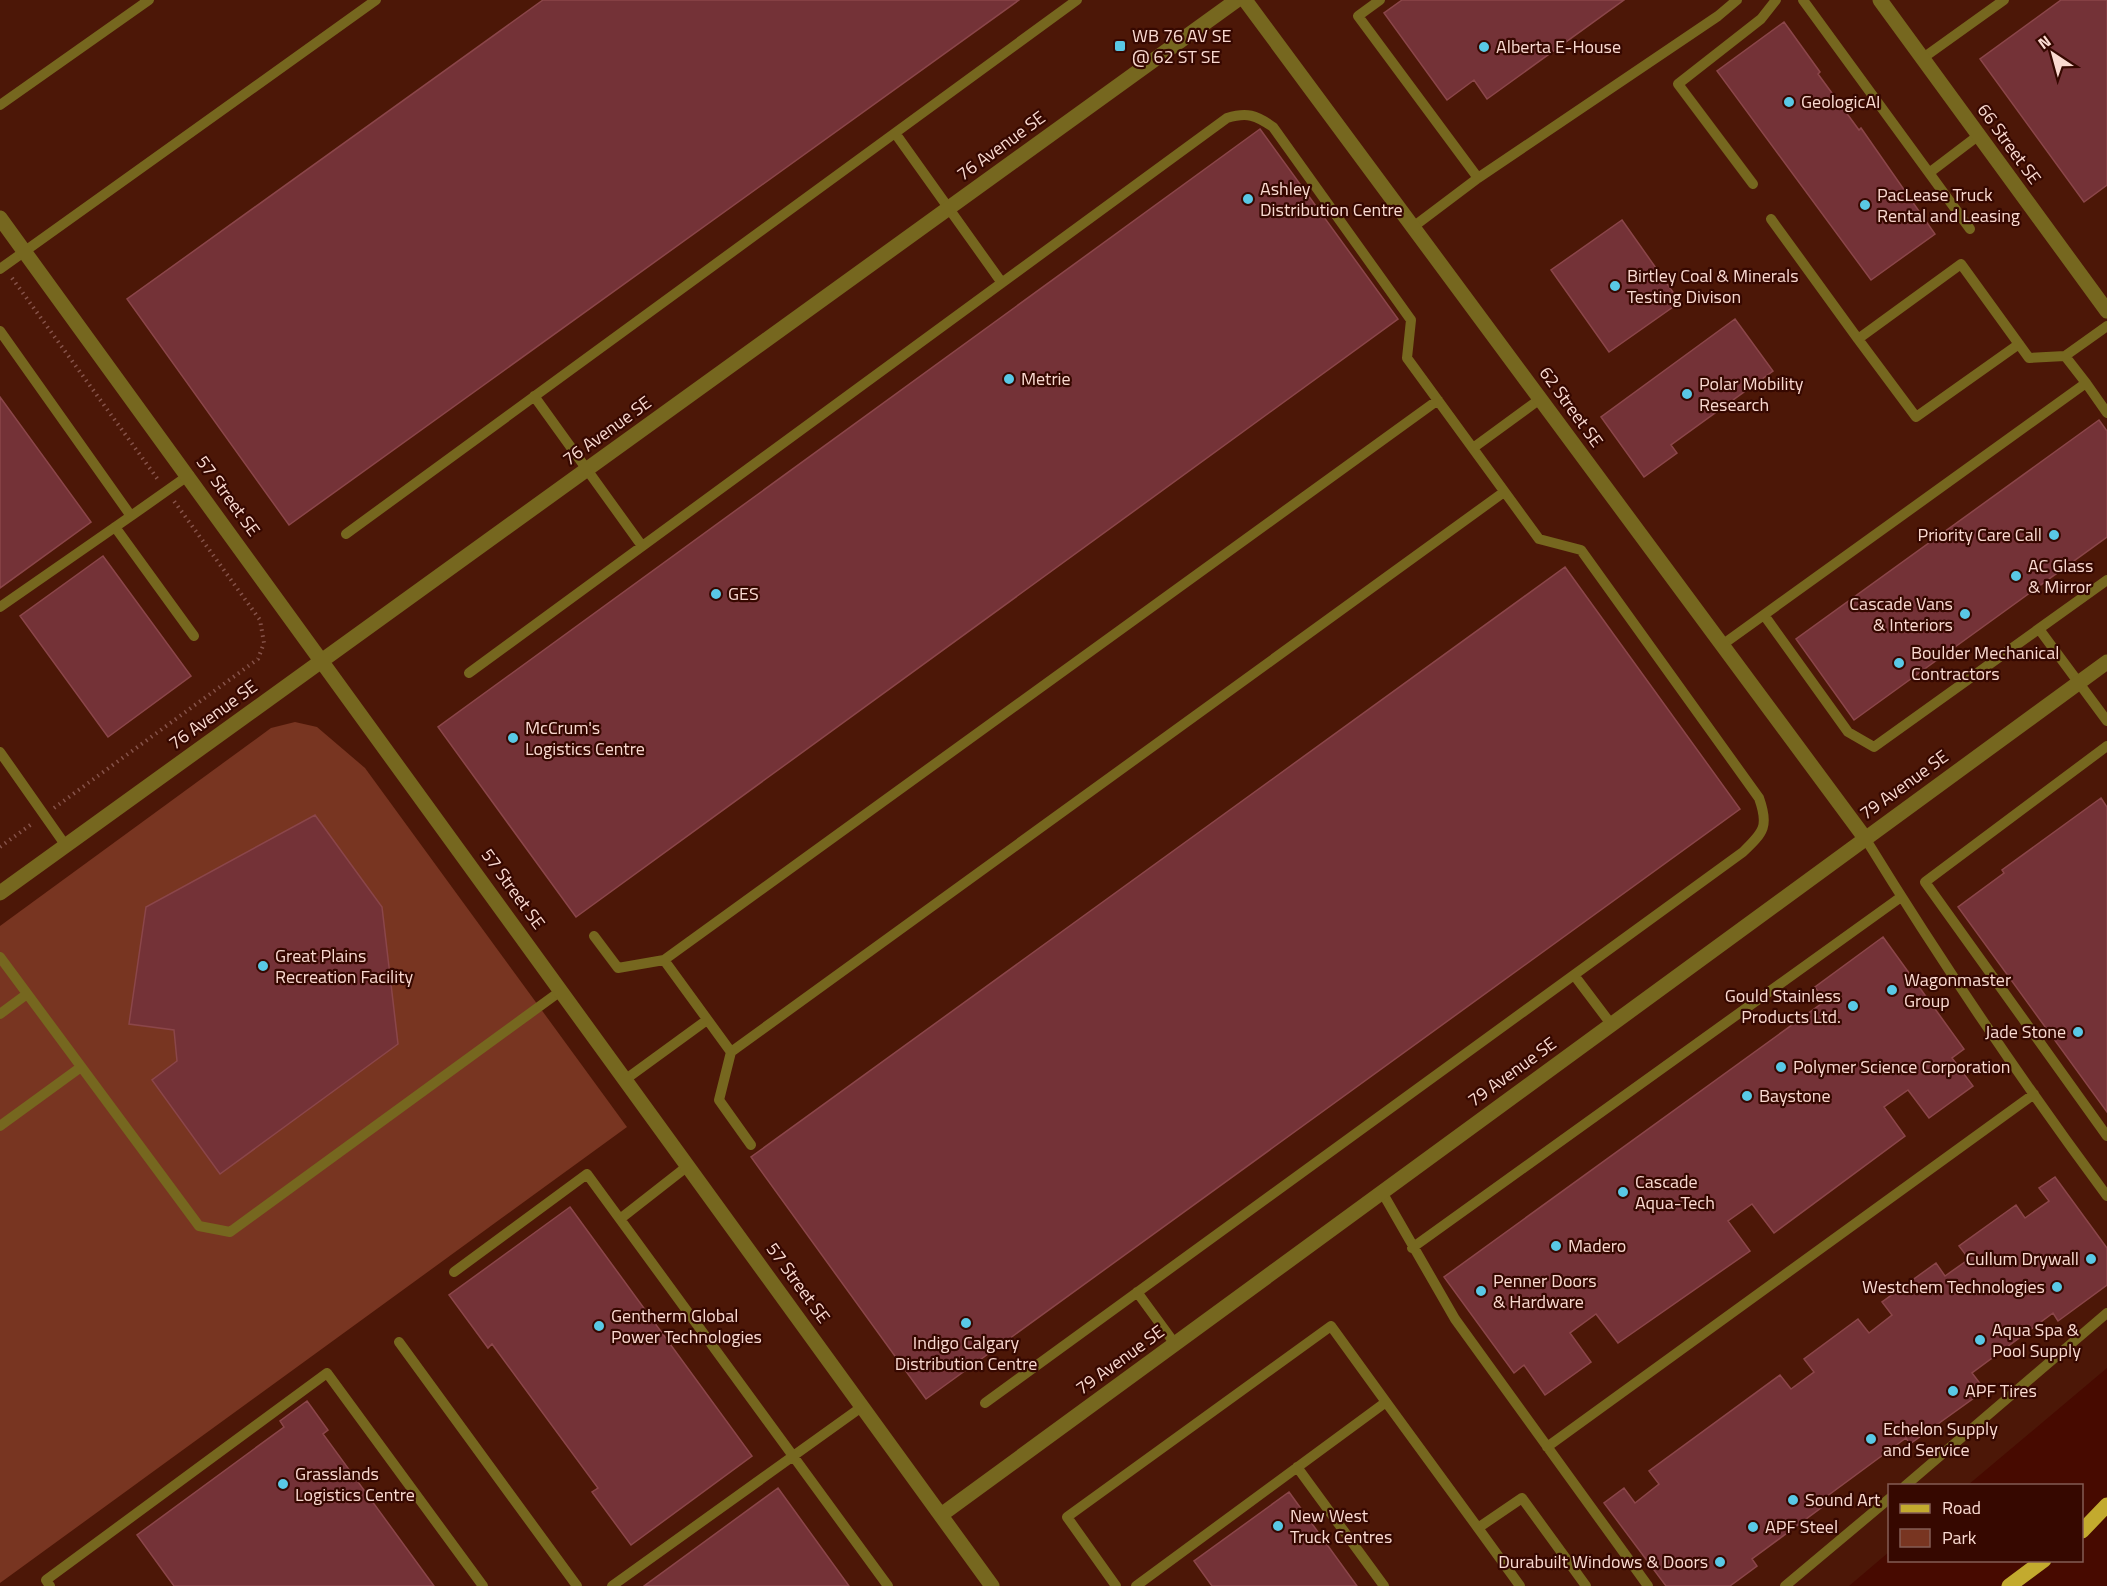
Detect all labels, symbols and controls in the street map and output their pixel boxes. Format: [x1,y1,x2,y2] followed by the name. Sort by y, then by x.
[1132,22,1232,70] place label: WB 76 AV SE @ 62 ST SE
[2023,24,2083,84] north arrow
[2033,29,2056,55] text: N
[1496,33,1621,60] place label: Alberta E-House
[1113,39,1127,53] marker: WB 76 AV SE @ 62 ST SE
[1477,40,1491,54] marker: Alberta E-House
[1801,88,1881,115] place label: GeologicAI
[1782,95,1796,109] marker: GeologicAI
[1971,98,2048,190] street label: 66 Street SE
[951,104,1051,187] street label: 76 Avenue SE
[1260,175,1403,223] place label: Ashley Distribution Centre
[1877,181,2020,229] place label: PacLease Truck Rental and Leasing
[1241,192,1255,206] marker: Ashley Distribution Centre
[1858,198,1872,212] marker: PacLease Truck Rental and Leasing
[1627,262,1799,310] place label: Birtley Coal & Minerals Testing Divison
[1608,279,1622,293] marker: Birtley Coal & Minerals Testing Divison
[1533,361,1610,453] street label: 62 Street SE
[1021,365,1071,392] place label: Metrie
[1699,370,1804,418] place label: Polar Mobility Research
[1002,372,1016,386] marker: Metrie
[1680,387,1694,401] marker: Polar Mobility Research
[557,389,657,472] street label: 76 Avenue SE
[190,450,267,542] street label: 57 Street SE
[1917,521,2042,548] place label: Priority Care Call
[2047,528,2061,542] marker: Priority Care Call
[2028,552,2093,600] place label: AC Glass & Mirror
[2009,569,2023,583] marker: AC Glass & Mirror
[728,580,759,607] place label: GES
[709,587,723,601] marker: GES
[1849,590,1953,638] place label: Cascade Vans & Interiors
[1958,607,1972,621] marker: Cascade Vans & Interiors
[1911,639,2059,687] place label: Boulder Mechanical Contractors
[1892,656,1906,670] marker: Boulder Mechanical Contractors
[163,673,263,756] street label: 76 Avenue SE
[525,714,645,762] place label: McCrum's Logistics Centre
[506,731,520,745] marker: McCrum's Logistics Centre
[1854,743,1954,826] street label: 79 Avenue SE
[475,843,552,935] street label: 57 Street SE
[275,942,414,990] place label: Great Plains Recreation Facility
[256,959,270,973] marker: Great Plains Recreation Facility
[1904,966,2011,1014] place label: Wagonmaster Group
[1725,982,1841,1030] place label: Gould Stainless Products Ltd.
[1885,983,1899,997] marker: Wagonmaster Group
[1846,999,1860,1013] marker: Gould Stainless Products Ltd.
[1985,1018,2066,1045] place label: Jade Stone
[2071,1025,2085,1039] marker: Jade Stone
[1462,1030,1562,1113] street label: 79 Avenue SE
[1793,1053,2010,1080] place label: Polymer Science Corporation
[1774,1060,1788,1074] marker: Polymer Science Corporation
[1759,1082,1831,1109] place label: Baystone
[1740,1089,1754,1103] marker: Baystone
[1635,1168,1715,1216] place label: Cascade Aqua-Tech
[1616,1185,1630,1199] marker: Cascade Aqua-Tech
[1568,1232,1626,1259] place label: Madero
[760,1237,837,1329] street label: 57 Street SE
[1549,1239,1563,1253] marker: Madero
[1965,1245,2079,1272] place label: Cullum Drywall
[2084,1252,2098,1266] marker: Cullum Drywall
[1493,1267,1597,1315] place label: Penner Doors & Hardware
[1862,1273,2045,1300] place label: Westchem Technologies
[2050,1280,2064,1294] marker: Westchem Technologies
[1474,1284,1488,1298] marker: Penner Doors & Hardware
[611,1302,762,1350] place label: Gentherm Global Power Technologies
[959,1316,973,1330] marker: Indigo Calgary Distribution Centre
[1992,1316,2081,1364] place label: Aqua Spa & Pool Supply
[1070,1318,1170,1401] street label: 79 Avenue SE
[592,1319,606,1333] marker: Gentherm Global Power Technologies
[895,1329,1037,1377] place label: Indigo Calgary Distribution Centre
[1973,1333,1987,1347] marker: Aqua Spa & Pool Supply
[1965,1377,2037,1404] place label: APF Tires
[1946,1384,1960,1398] marker: APF Tires
[1883,1415,1998,1463] place label: Echelon Supply and Service
[1864,1432,1878,1446] marker: Echelon Supply and Service
[295,1460,415,1508] place label: Grasslands Logistics Centre
[276,1477,290,1491] marker: Grasslands Logistics Centre
[1888,1484,2083,1562] legend
[1805,1486,1881,1513] place label: Sound Art
[1786,1493,1800,1507] marker: Sound Art
[1942,1494,1981,1521] text: Road
[1290,1502,1392,1550] place label: New West Truck Centres
[1765,1513,1838,1540] place label: APF Steel
[1271,1519,1285,1533] marker: New West Truck Centres
[1746,1520,1760,1534] marker: APF Steel
[1942,1524,1977,1551] text: Park
[1498,1548,1708,1575] place label: Durabuilt Windows & Doors
[1713,1555,1727,1569] marker: Durabuilt Windows & Doors

